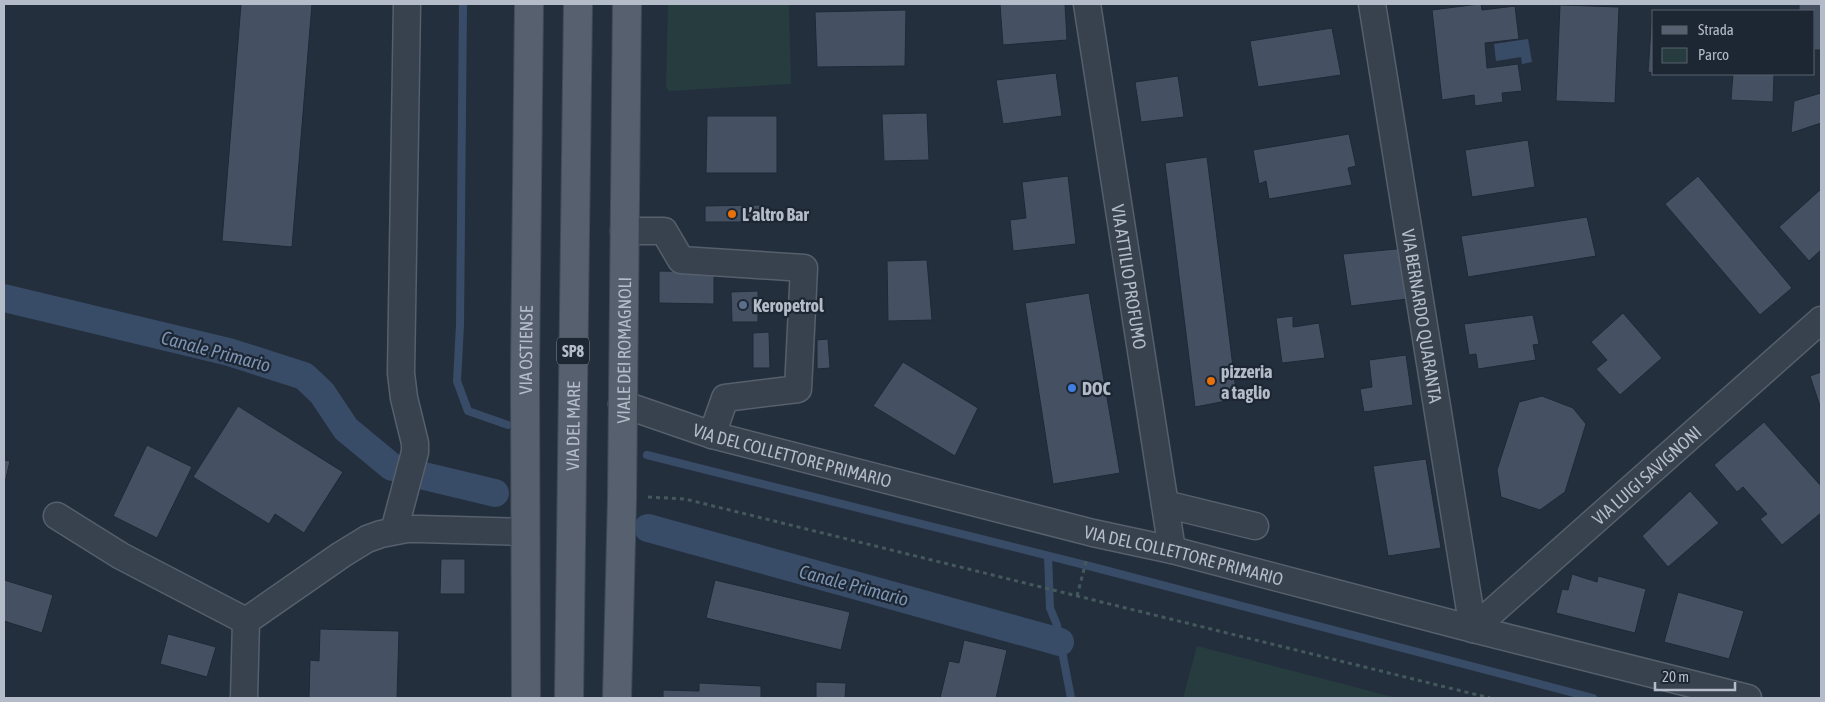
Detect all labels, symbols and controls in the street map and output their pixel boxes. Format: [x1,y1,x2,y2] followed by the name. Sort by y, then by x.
[1652,10,1815,75] legend
[1698,21,1734,38] text: Strada
[1698,46,1729,63] text: Parco
[1108,203,1151,351] street label: VIA ATTILIO PROFUMO
[742,204,809,225] place label: L’altro Bar
[726,208,738,220] marker: L’altro Bar
[1398,227,1447,405] street label: VIA BERNARDO QUARANTA
[612,277,635,424] street label: VIALE DEI ROMAGNOLI
[753,295,824,316] place label: Keropetrol
[737,299,749,311] marker: Keropetrol
[514,305,536,394] street label: VIA OSTIENSE
[159,326,273,376] water label: Canale Primario
[557,338,589,364] road number: SP8
[1221,361,1272,403] place label: pizzeria a taglio
[1205,375,1217,387] marker: pizzeria a taglio
[1082,378,1111,399] place label: DOC
[561,381,584,471] street label: VIA DEL MARE
[1066,382,1078,394] marker: DOC
[690,419,894,491] street label: VIA DEL COLLETTORE PRIMARIO
[1588,421,1705,529] street label: VIA LUIGI SAVIGNONI
[1082,521,1286,589] street label: VIA DEL COLLETTORE PRIMARIO
[797,560,911,610] water label: Canale Primario
[1655,660,1735,692] scale bar
[1662,668,1689,685] text: 20 m

